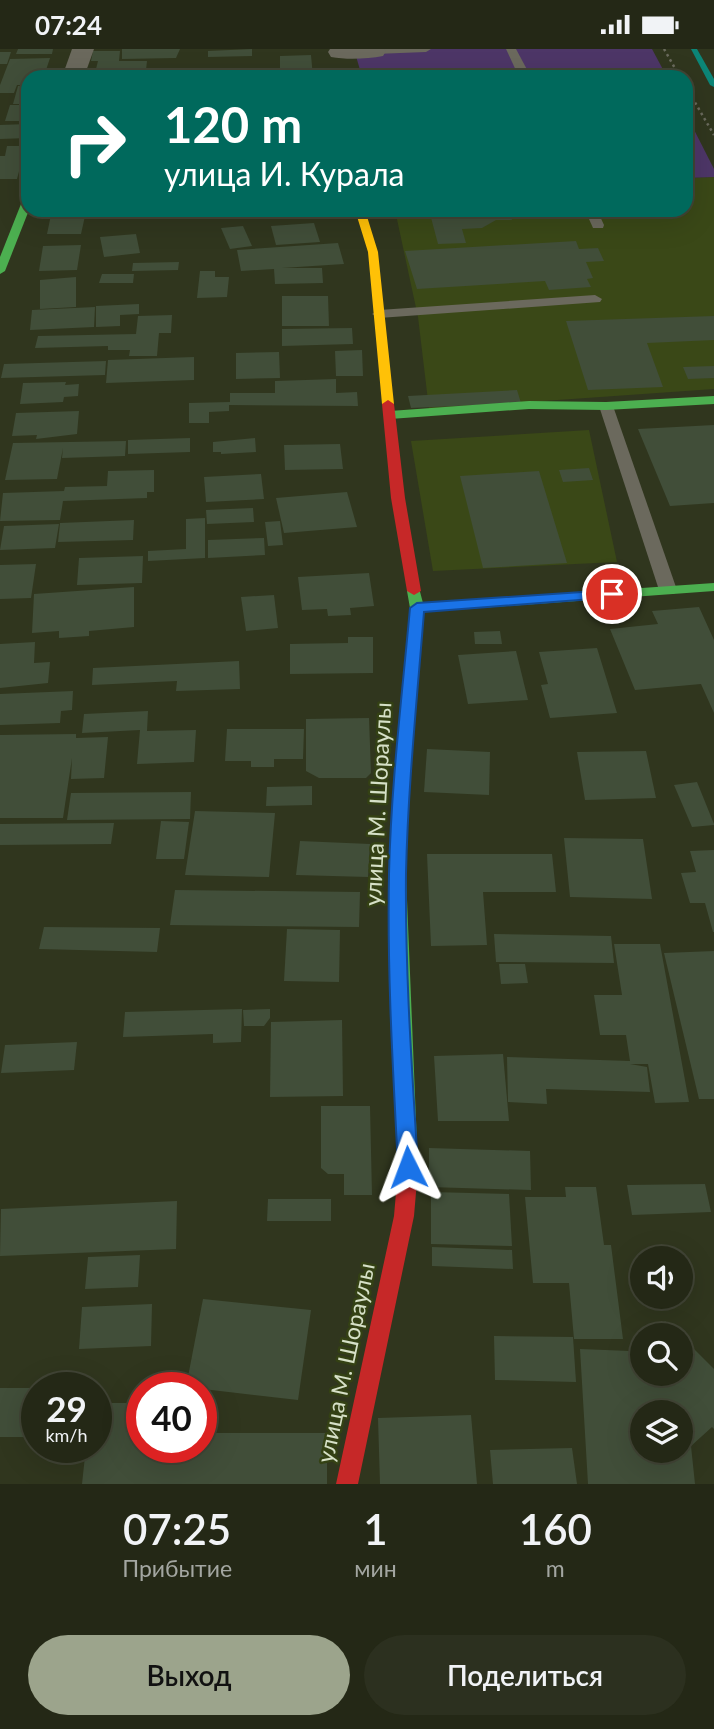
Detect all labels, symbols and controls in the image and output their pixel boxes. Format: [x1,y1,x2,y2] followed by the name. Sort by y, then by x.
[35,9,102,41] text: 07:24
[164,95,302,153] text: 120 m
[49,98,140,189] icon: right
[164,154,405,193] text: улица И. Курала
[582,564,642,624] pin
[593,575,631,613] icon: arrive
[358,701,396,906] street label: улица М. Шораулы
[371,1130,445,1204] position arrow
[630,1246,693,1463] map controls
[630,1246,693,1309] button: sound
[310,1260,380,1465] street label: улица М. Шораулы
[630,1323,693,1386] button: search
[126,1372,217,1463] speed limit sign: 40
[46,1387,87,1429] text: 29
[630,1400,693,1463] button: layers
[45,1424,88,1446] text: km/h
[123,1504,231,1554] text: 07:25
[363,1504,388,1554] text: 1
[519,1504,592,1554] text: 160
[122,1554,232,1582] text: Прибытие
[354,1554,397,1582] text: мин
[546,1554,565,1582] text: m
[28,1635,350,1715] button: Выход
[364,1635,686,1715] button: Поделиться

